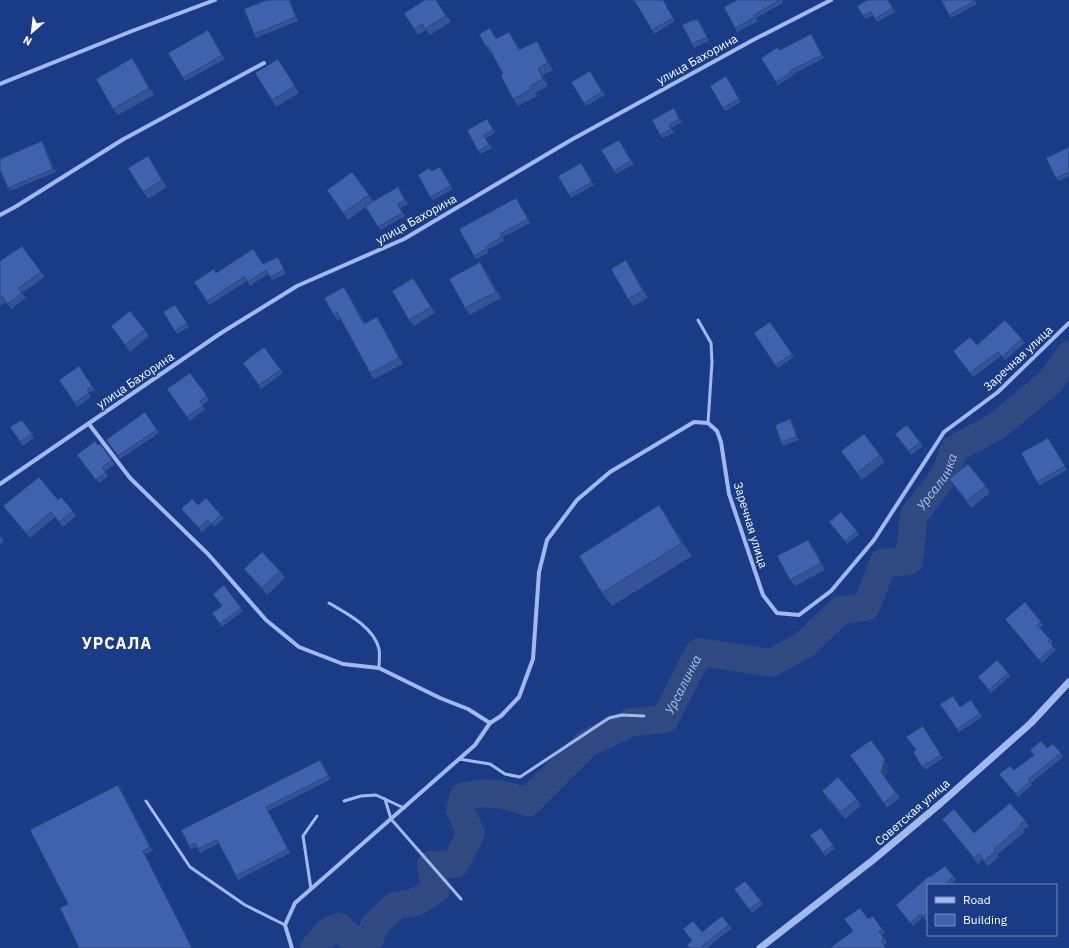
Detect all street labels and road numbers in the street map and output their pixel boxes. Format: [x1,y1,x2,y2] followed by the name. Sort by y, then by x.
[654,30,741,87] street label: улица Бахорина
[373,190,460,247] street label: улица Бахорина
[980,322,1056,394] street label: Заречная улица
[93,348,177,411] street label: улица Бахорина
[731,480,771,571] street label: Заречная улица
[872,775,953,849] street label: Советская улица

